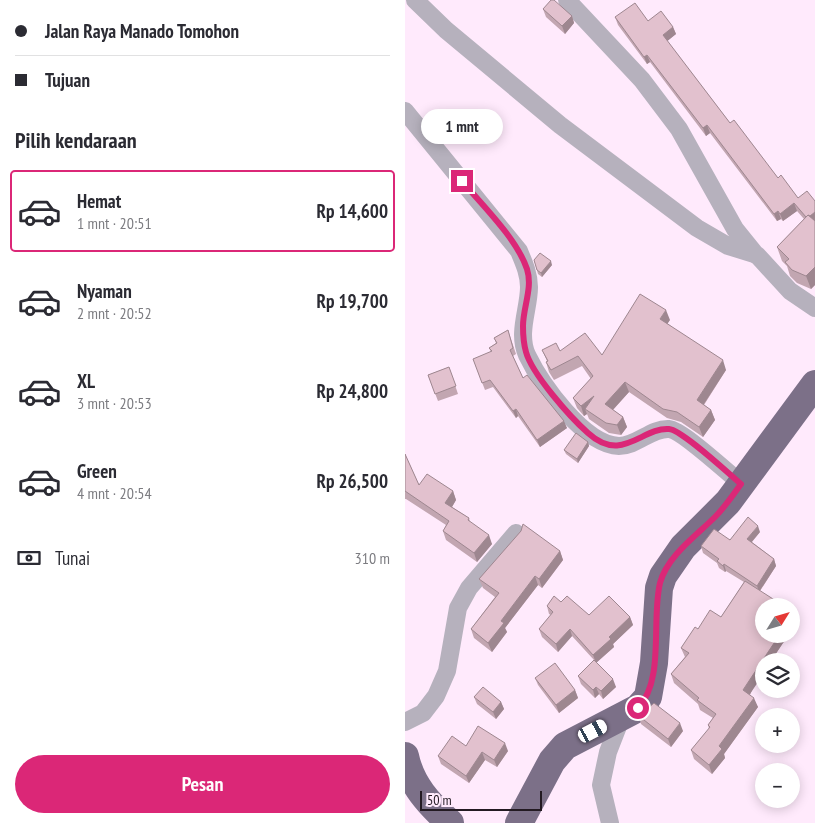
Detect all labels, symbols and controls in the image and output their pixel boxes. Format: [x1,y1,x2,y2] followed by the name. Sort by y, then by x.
[45,19,239,43] text: Jalan Raya Manado Tomohon
[45,68,90,92] text: Tujuan
[421,109,503,144] callout: 1 mnt
[445,116,479,136] text: 1 mnt
[15,126,137,154] text: Pilih kendaraan
[451,170,473,192] route end
[17,189,62,234] icon: car
[77,189,121,213] text: Hemat
[317,199,388,223] text: Rp 14,600
[77,213,152,233] text: 1 mnt · 20:51
[17,279,62,324] icon: car
[77,279,132,303] text: Nyaman
[317,289,388,313] text: Rp 19,700
[77,303,152,323] text: 2 mnt · 20:52
[17,369,62,414] icon: car
[77,369,95,393] text: XL
[317,379,388,403] text: Rp 24,800
[77,393,152,413] text: 3 mnt · 20:53
[17,459,62,504] icon: car
[77,459,117,483] text: Green
[317,469,388,493] text: Rp 26,500
[77,483,152,503] text: 4 mnt · 20:54
[15,544,43,572] icon: cash
[55,546,90,570] text: Tunai
[355,548,390,568] text: 310 m
[755,598,800,642] north arrow
[755,598,800,808] map controls
[755,653,800,698] button: layers
[627,697,649,719] route start
[755,708,800,753] button: +
[576,717,609,745] car
[15,755,390,813] button: Pesan
[755,763,800,808] button: −
[420,788,543,811] scale bar
[427,791,452,809] text: 50 m

